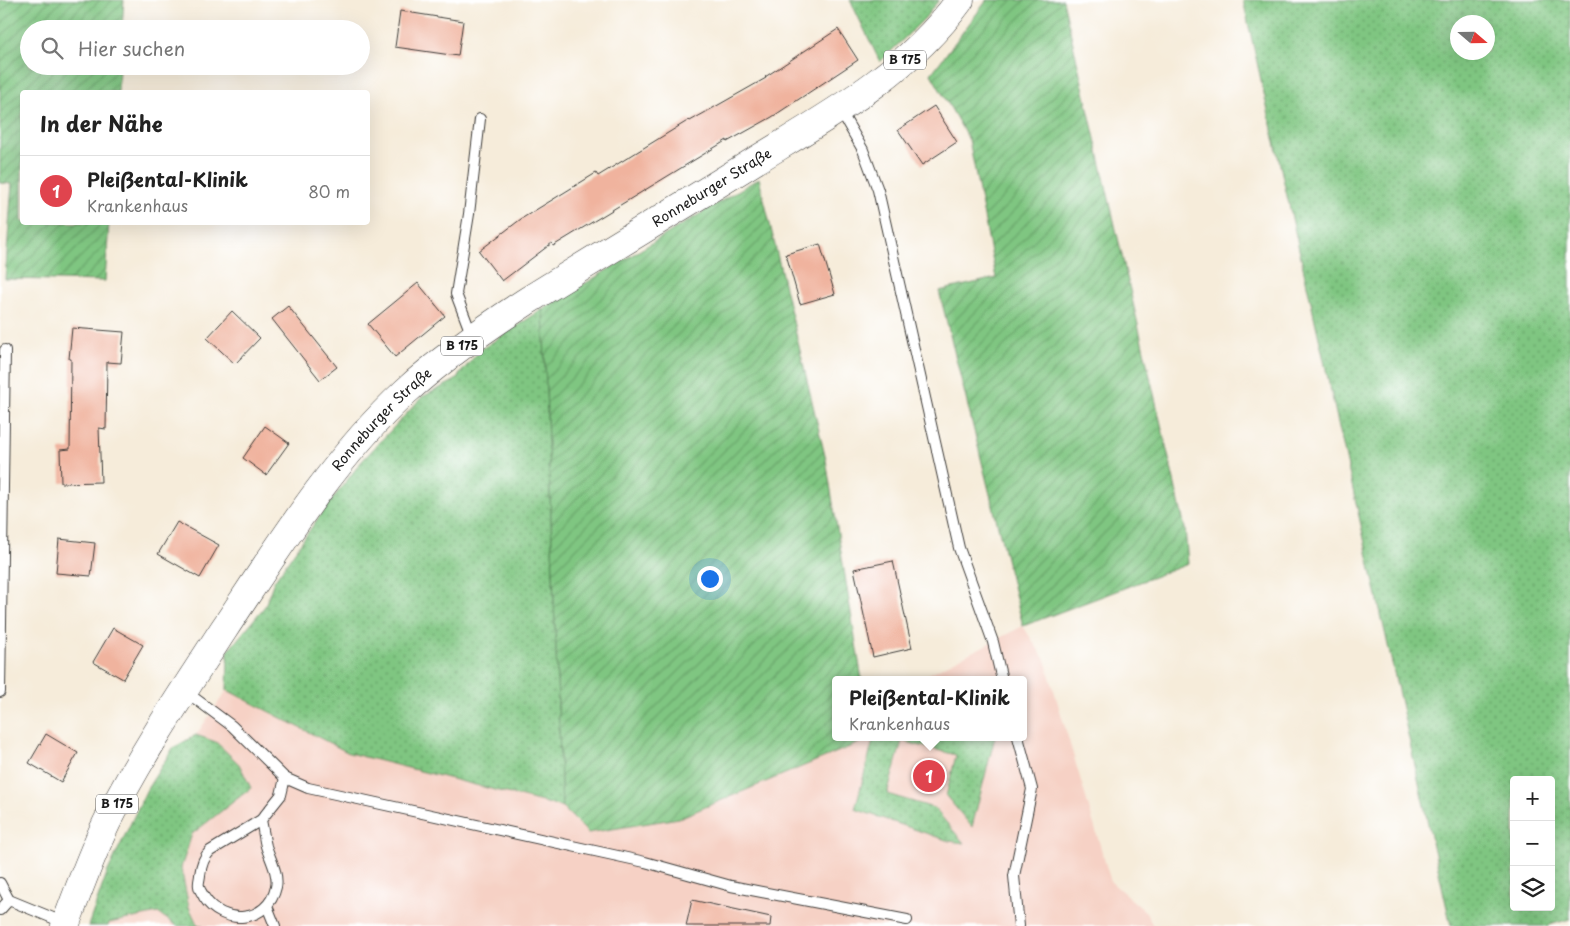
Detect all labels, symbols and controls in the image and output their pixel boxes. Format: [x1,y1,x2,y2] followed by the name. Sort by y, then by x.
[1450,15,1495,60] north arrow
[20,20,370,75] search box
[38,34,66,62] icon: search
[78,34,185,62] text: Hier suchen
[884,50,926,70] road number: B 175
[40,107,162,139] text: In der Nähe
[648,142,775,232] street label: Ronneburger Straße
[87,165,248,193] text: Pleißental-Klinik
[52,179,60,203] text: 1
[308,179,350,203] text: 80 m
[87,193,188,217] text: Krankenhaus
[441,336,483,356] road number: B 175
[326,362,436,475] street label: Ronneburger Straße
[697,566,723,592] your location
[832,676,1027,741] popup
[849,683,1010,711] text: Pleißental-Klinik
[849,711,950,735] text: Krankenhaus
[913,757,945,795] pin: 1
[1510,776,1555,911] map controls
[1510,776,1555,821] button: +
[96,794,138,814] road number: B 175
[1510,821,1555,866] button: −
[1510,866,1555,911] button: layers

